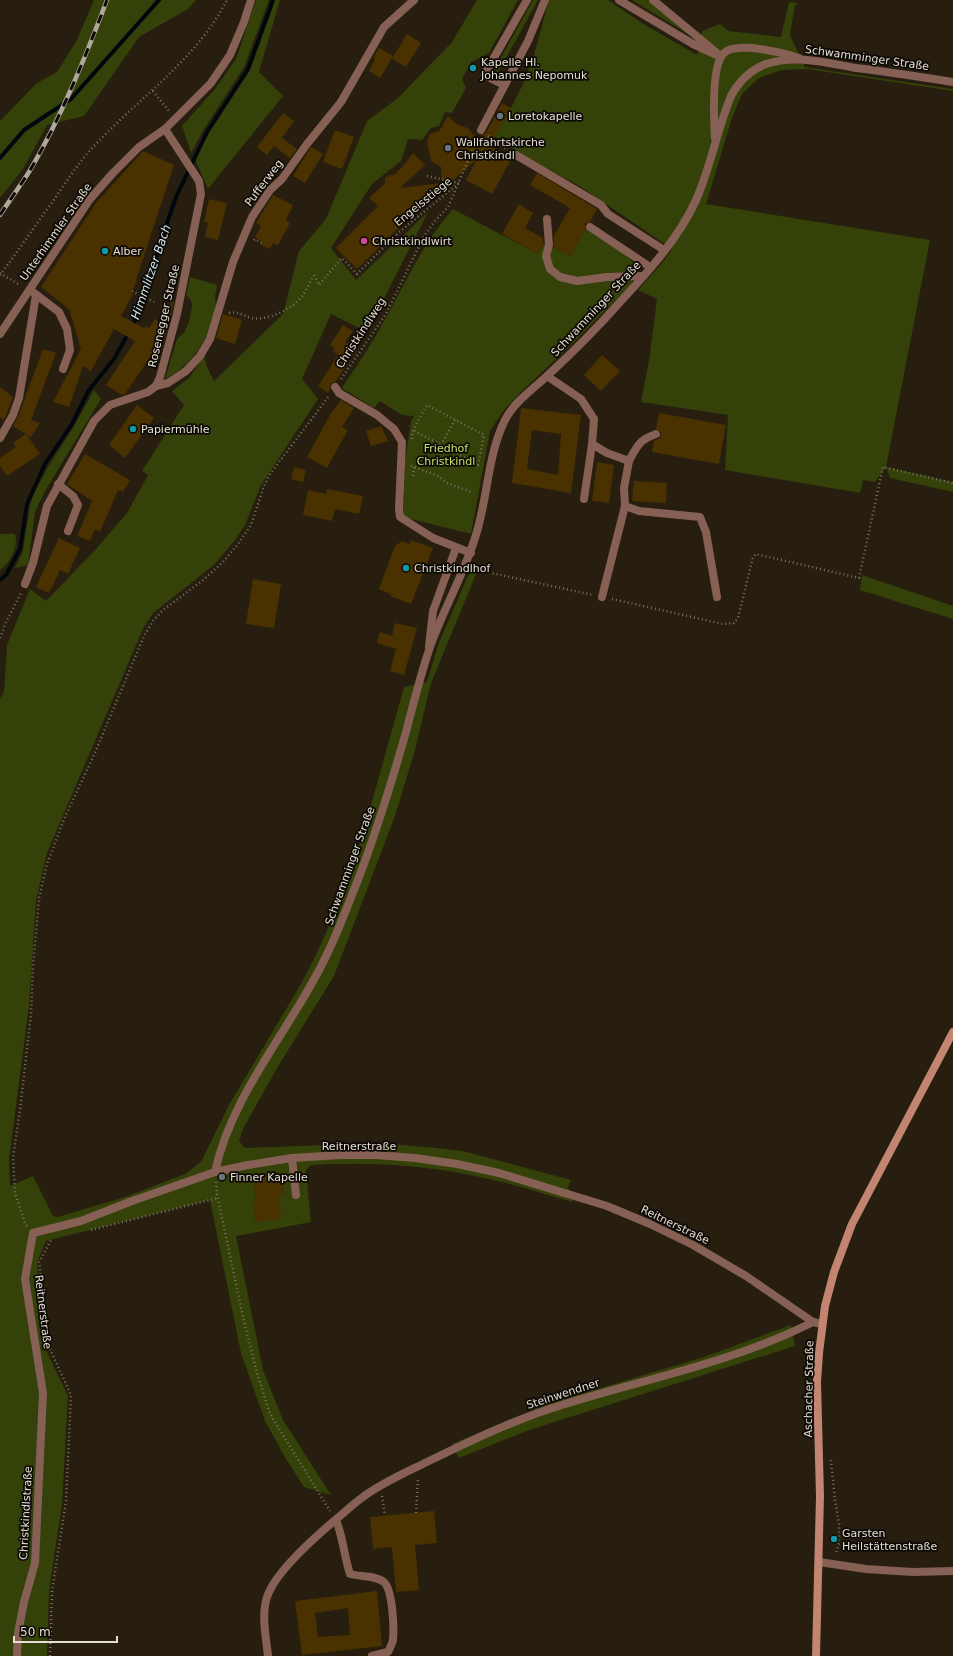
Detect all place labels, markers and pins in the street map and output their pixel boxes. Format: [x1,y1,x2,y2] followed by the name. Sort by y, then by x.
[480,56,588,82] place label: Kapelle Hl. Johannes Nepomuk
[468,63,478,73] marker: Kapelle Hl. Johannes Nepomuk
[508,110,583,123] place label: Loretokapelle
[495,111,505,121] marker: Loretokapelle
[456,136,545,162] place label: Wallfahrtskirche Christkindl
[443,143,453,153] marker: Wallfahrtskirche Christkindl
[372,235,452,248] place label: Christkindlwirt
[359,236,369,246] marker: Christkindlwirt
[113,245,142,258] place label: Alber
[100,246,110,256] marker: Alber
[141,423,210,436] place label: Papiermühle
[128,424,138,434] marker: Papiermühle
[414,562,491,575] place label: Christkindlhof
[401,563,411,573] marker: Christkindlhof
[230,1171,308,1184] place label: Finner Kapelle
[217,1172,227,1182] marker: Finner Kapelle
[842,1527,938,1553] place label: Garsten Heilstättenstraße
[829,1534,839,1544] marker: Garsten Heilstättenstraße

